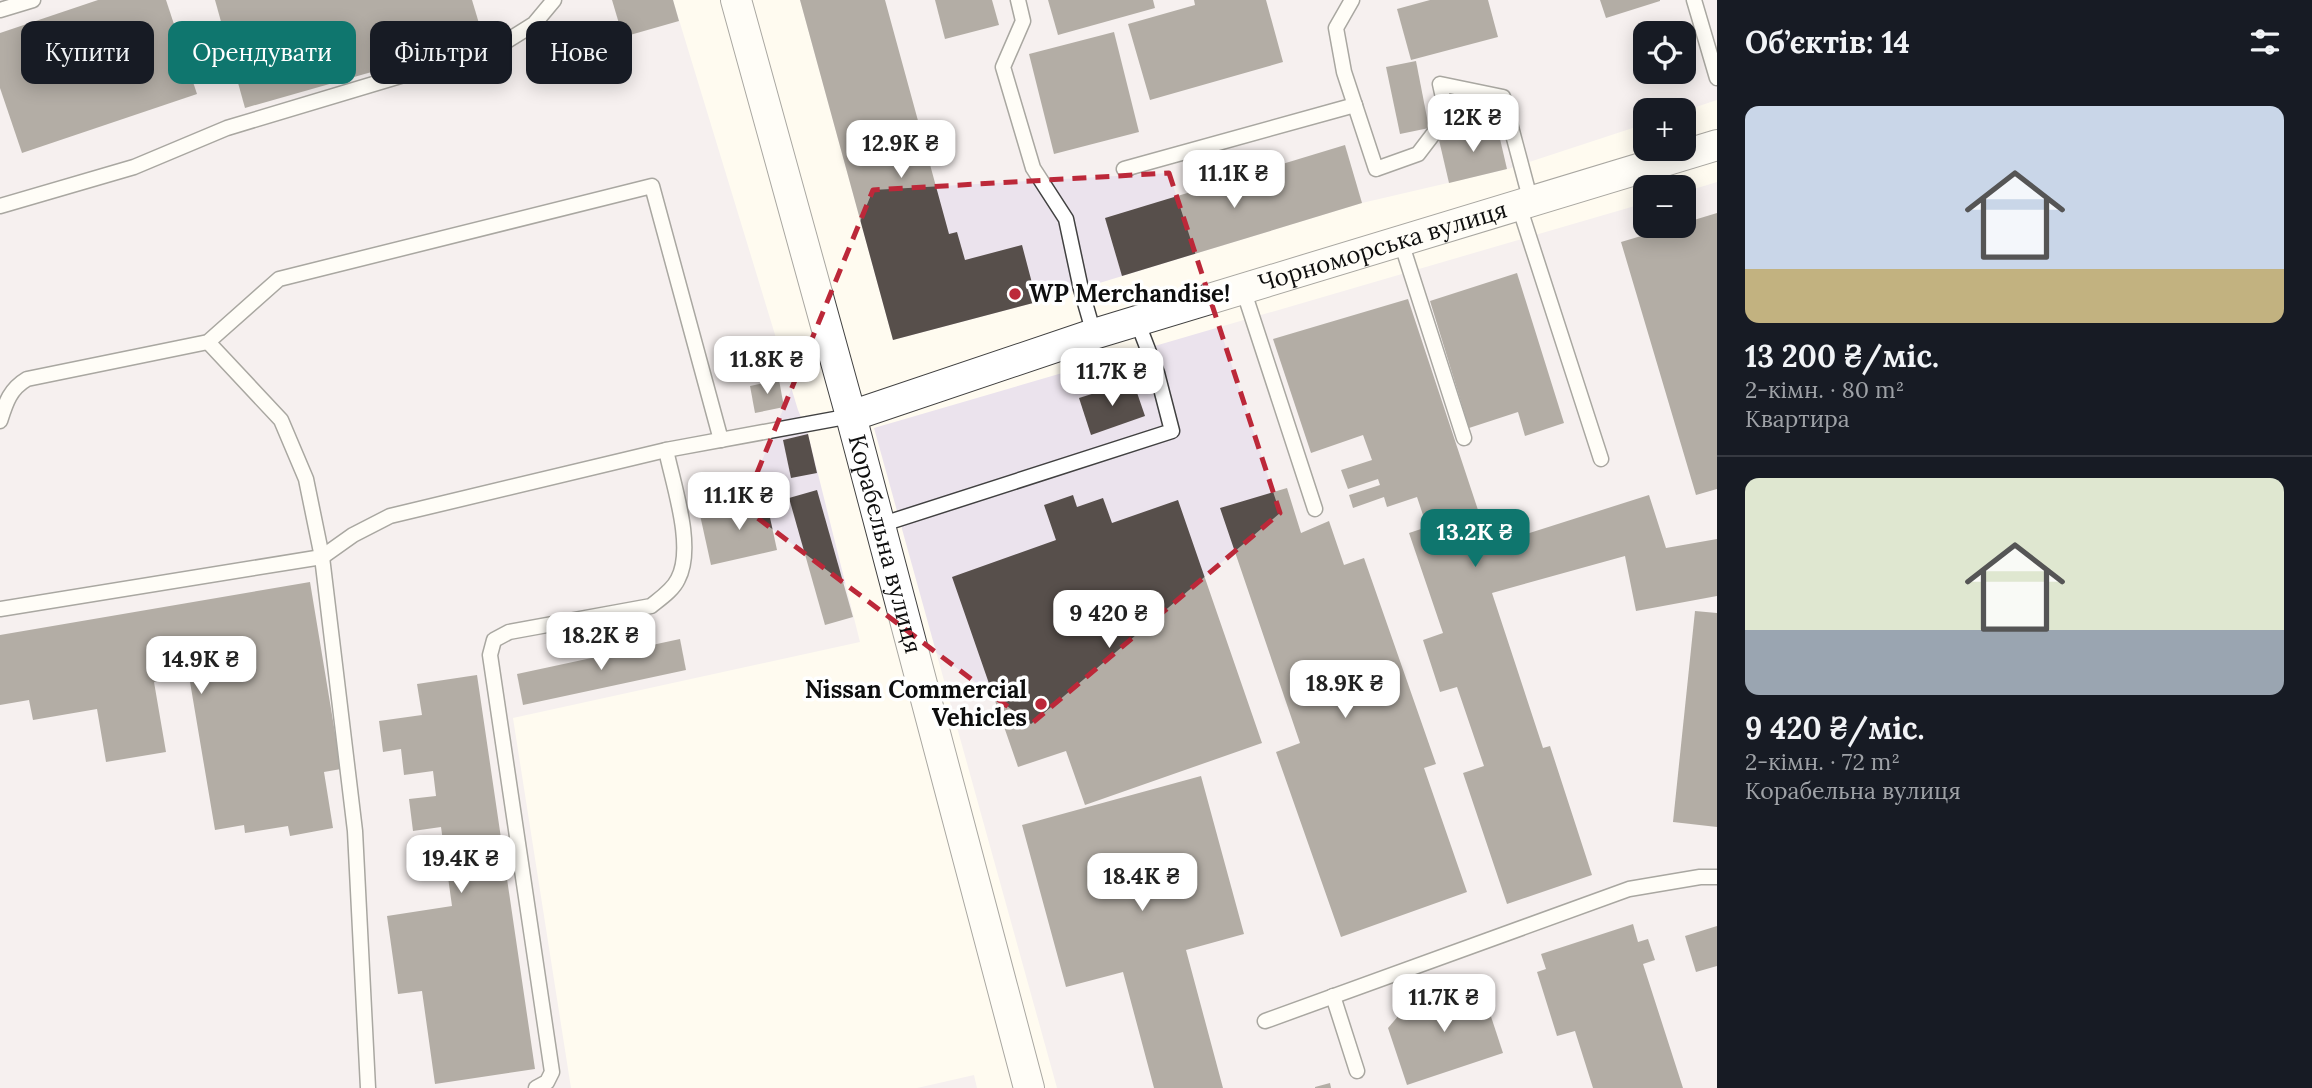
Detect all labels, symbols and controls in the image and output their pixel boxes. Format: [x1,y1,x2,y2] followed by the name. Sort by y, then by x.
[21,21,154,84] chip: Купити
[168,21,356,84] chip: Орендувати
[370,21,512,84] chip: Фільтри
[526,21,632,84] chip: Нове
[1633,21,1696,238] map controls
[1633,21,1696,84] button: locate
[1745,23,1910,61] text: Об’єктів: 14
[2246,23,2284,61] icon: filters
[1424,94,1522,154] pin: 12K ₴
[1633,98,1696,161] button: +
[1444,102,1502,131] text: 12K ₴
[836,120,966,180] pin: 12.9K ₴
[862,128,940,157] text: 12.9K ₴
[1169,150,1299,210] pin: 11.1K ₴
[1952,152,2078,278] icon: home
[1199,158,1269,187] text: 11.1K ₴
[1633,175,1696,238] button: −
[1254,194,1511,298] street label: Чорноморська вулиця
[1029,278,1230,309] place label: WP Merchandise!
[1007,286,1023,302] marker: WP Merchandise!
[702,336,832,396] pin: 11.8K ₴
[1745,337,1939,375] text: 13 200 ₴/міс.
[730,344,804,373] text: 11.8K ₴
[1047,348,1177,408] pin: 11.7K ₴
[1076,356,1148,385] text: 11.7K ₴
[1745,375,1904,404] text: 2-кімн. · 80 m²
[1745,404,1850,433] text: Квартира
[842,431,929,657] street label: Корабельна вулиця
[674,472,804,532] pin: 11.1K ₴
[704,480,774,509] text: 11.1K ₴
[1410,510,1540,569] pin: 13.2K ₴
[1437,517,1513,546] text: 13.2K ₴
[1952,524,2078,650] icon: home
[1044,590,1174,650] pin: 9 420 ₴
[1069,598,1149,627] text: 9 420 ₴
[536,612,666,672] pin: 18.2K ₴
[562,620,640,649] text: 18.2K ₴
[136,636,266,696] pin: 14.9K ₴
[162,644,240,673] text: 14.9K ₴
[1280,660,1410,720] pin: 18.9K ₴
[1306,668,1384,697] text: 18.9K ₴
[805,674,1027,733] place label: Nissan Commercial Vehicles
[1033,696,1049,712] marker: Nissan Commercial Vehicles
[1745,709,1925,747] text: 9 420 ₴/міс.
[1745,747,1900,776] text: 2-кімн. · 72 m²
[1745,776,1961,805] text: Корабельна вулиця
[396,836,526,895] pin: 19.4K ₴
[422,843,500,872] text: 19.4K ₴
[1077,853,1207,913] pin: 18.4K ₴
[1103,861,1181,890] text: 18.4K ₴
[1379,974,1509,1034] pin: 11.7K ₴
[1408,982,1480,1011] text: 11.7K ₴

